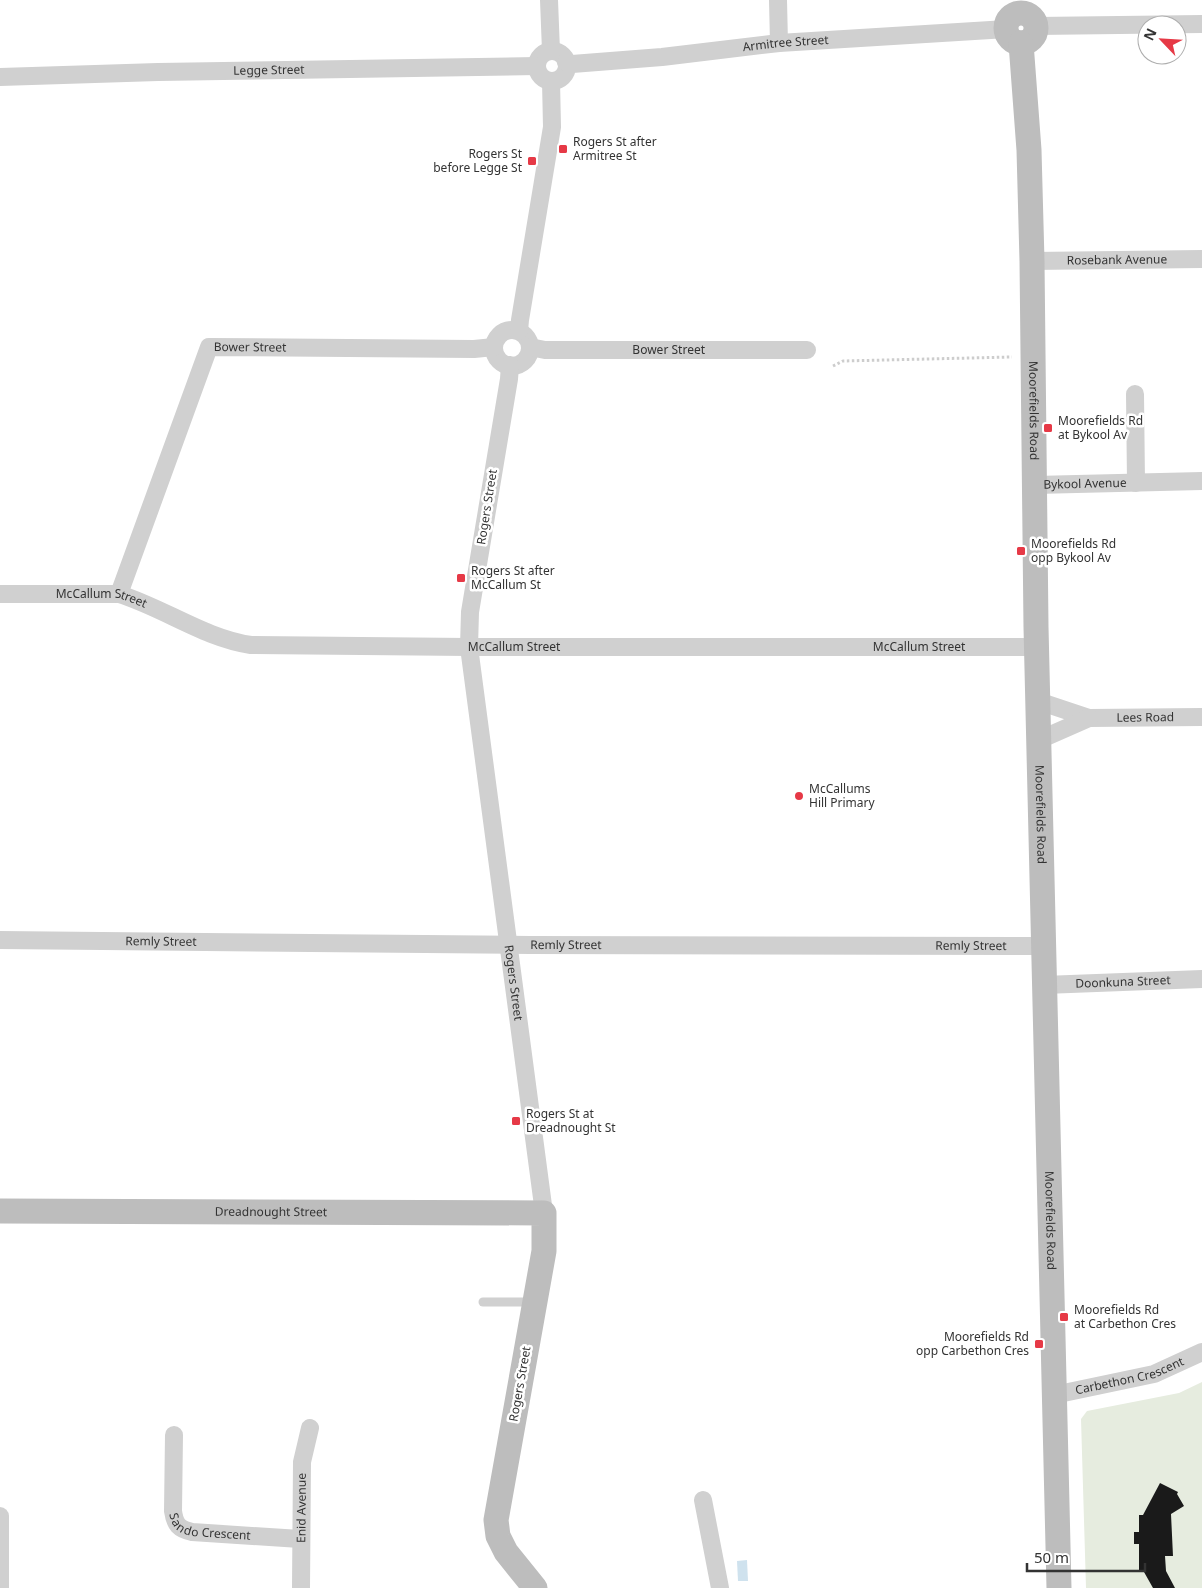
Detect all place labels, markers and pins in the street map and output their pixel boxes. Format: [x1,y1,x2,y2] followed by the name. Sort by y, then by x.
[573,133,657,164] place label: Rogers St after Armitree St
[557,143,569,155] marker: Rogers St after Armitree St
[433,145,523,176] place label: Rogers St before Legge St
[526,155,538,167] marker: Rogers St before Legge St
[1058,412,1143,443] place label: Moorefields Rd at Bykool Av
[1042,422,1054,434] marker: Moorefields Rd at Bykool Av
[1031,535,1116,566] place label: Moorefields Rd opp Bykool Av
[1015,545,1027,557] marker: Moorefields Rd opp Bykool Av
[471,562,555,593] place label: Rogers St after McCallum St
[455,572,467,584] marker: Rogers St after McCallum St
[809,780,876,811] place label: McCallums Hill Primary
[793,790,805,802] marker: McCallums Hill Primary
[526,1105,616,1136] place label: Rogers St at Dreadnought St
[510,1115,522,1127] marker: Rogers St at Dreadnought St
[1074,1301,1176,1332] place label: Moorefields Rd at Carbethon Cres
[1058,1311,1070,1323] marker: Moorefields Rd at Carbethon Cres
[916,1328,1029,1359] place label: Moorefields Rd opp Carbethon Cres
[1033,1338,1045,1350] marker: Moorefields Rd opp Carbethon Cres

